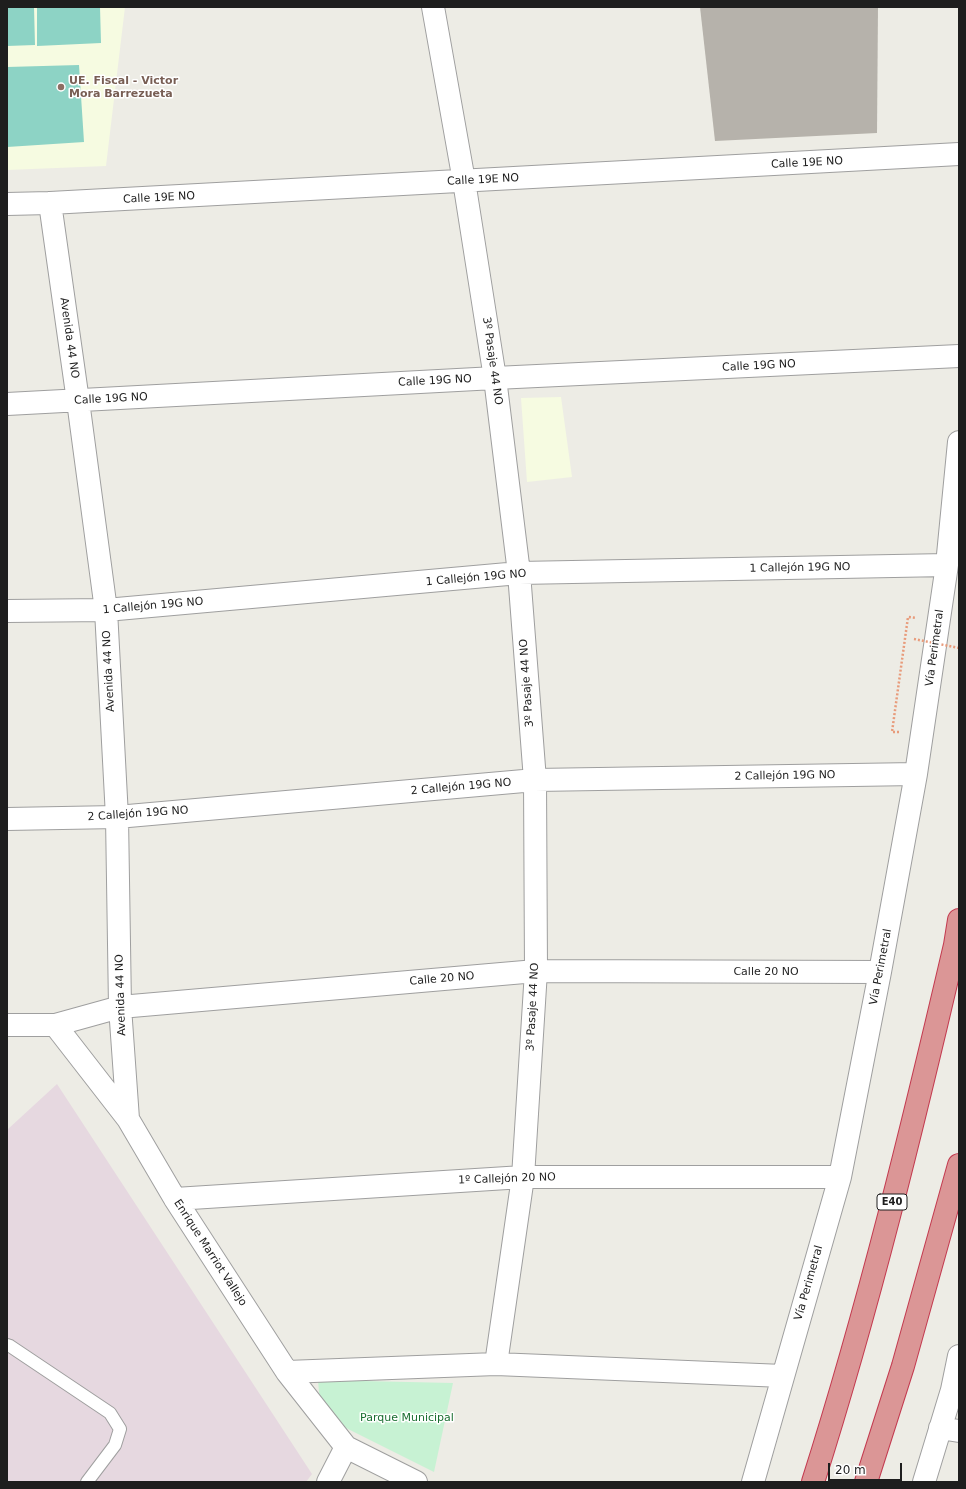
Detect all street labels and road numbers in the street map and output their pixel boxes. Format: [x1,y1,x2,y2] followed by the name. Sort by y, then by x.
[771,155,843,171] street label: Calle 19E NO
[447,172,519,188] street label: Calle 19E NO
[123,190,195,206] street label: Calle 19E NO
[57,297,81,379] street label: Avenida 44 NO
[479,316,505,406] street label: 3º Pasaje 44 NO
[722,357,796,375] street label: Calle 19G NO
[398,372,472,390] street label: Calle 19G NO
[74,390,148,408] street label: Calle 19G NO
[749,561,851,575] street label: 1 Callejón 19G NO
[425,567,527,589] street label: 1 Callejón 19G NO
[102,595,204,617] street label: 1 Callejón 19G NO
[923,609,947,687] street label: Vía Perimetral
[100,630,118,712] street label: Avenida 44 NO
[517,638,537,728] street label: 3º Pasaje 44 NO
[734,769,836,783] street label: 2 Callejón 19G NO
[410,776,512,798] street label: 2 Callejón 19G NO
[87,804,189,824] street label: 2 Callejón 19G NO
[867,928,895,1006] street label: Vía Perimetral
[113,954,129,1036] street label: Avenida 44 NO
[524,962,542,1052] street label: 3º Pasaje 44 NO
[733,965,799,979] street label: Calle 20 NO
[409,970,475,988] street label: Calle 20 NO
[458,1171,556,1187] street label: 1º Callejón 20 NO
[877,1194,907,1210] road number: E40
[171,1197,249,1309] street label: Enrique Marriot Vallejo
[792,1244,826,1322] street label: Vía Perimetral

